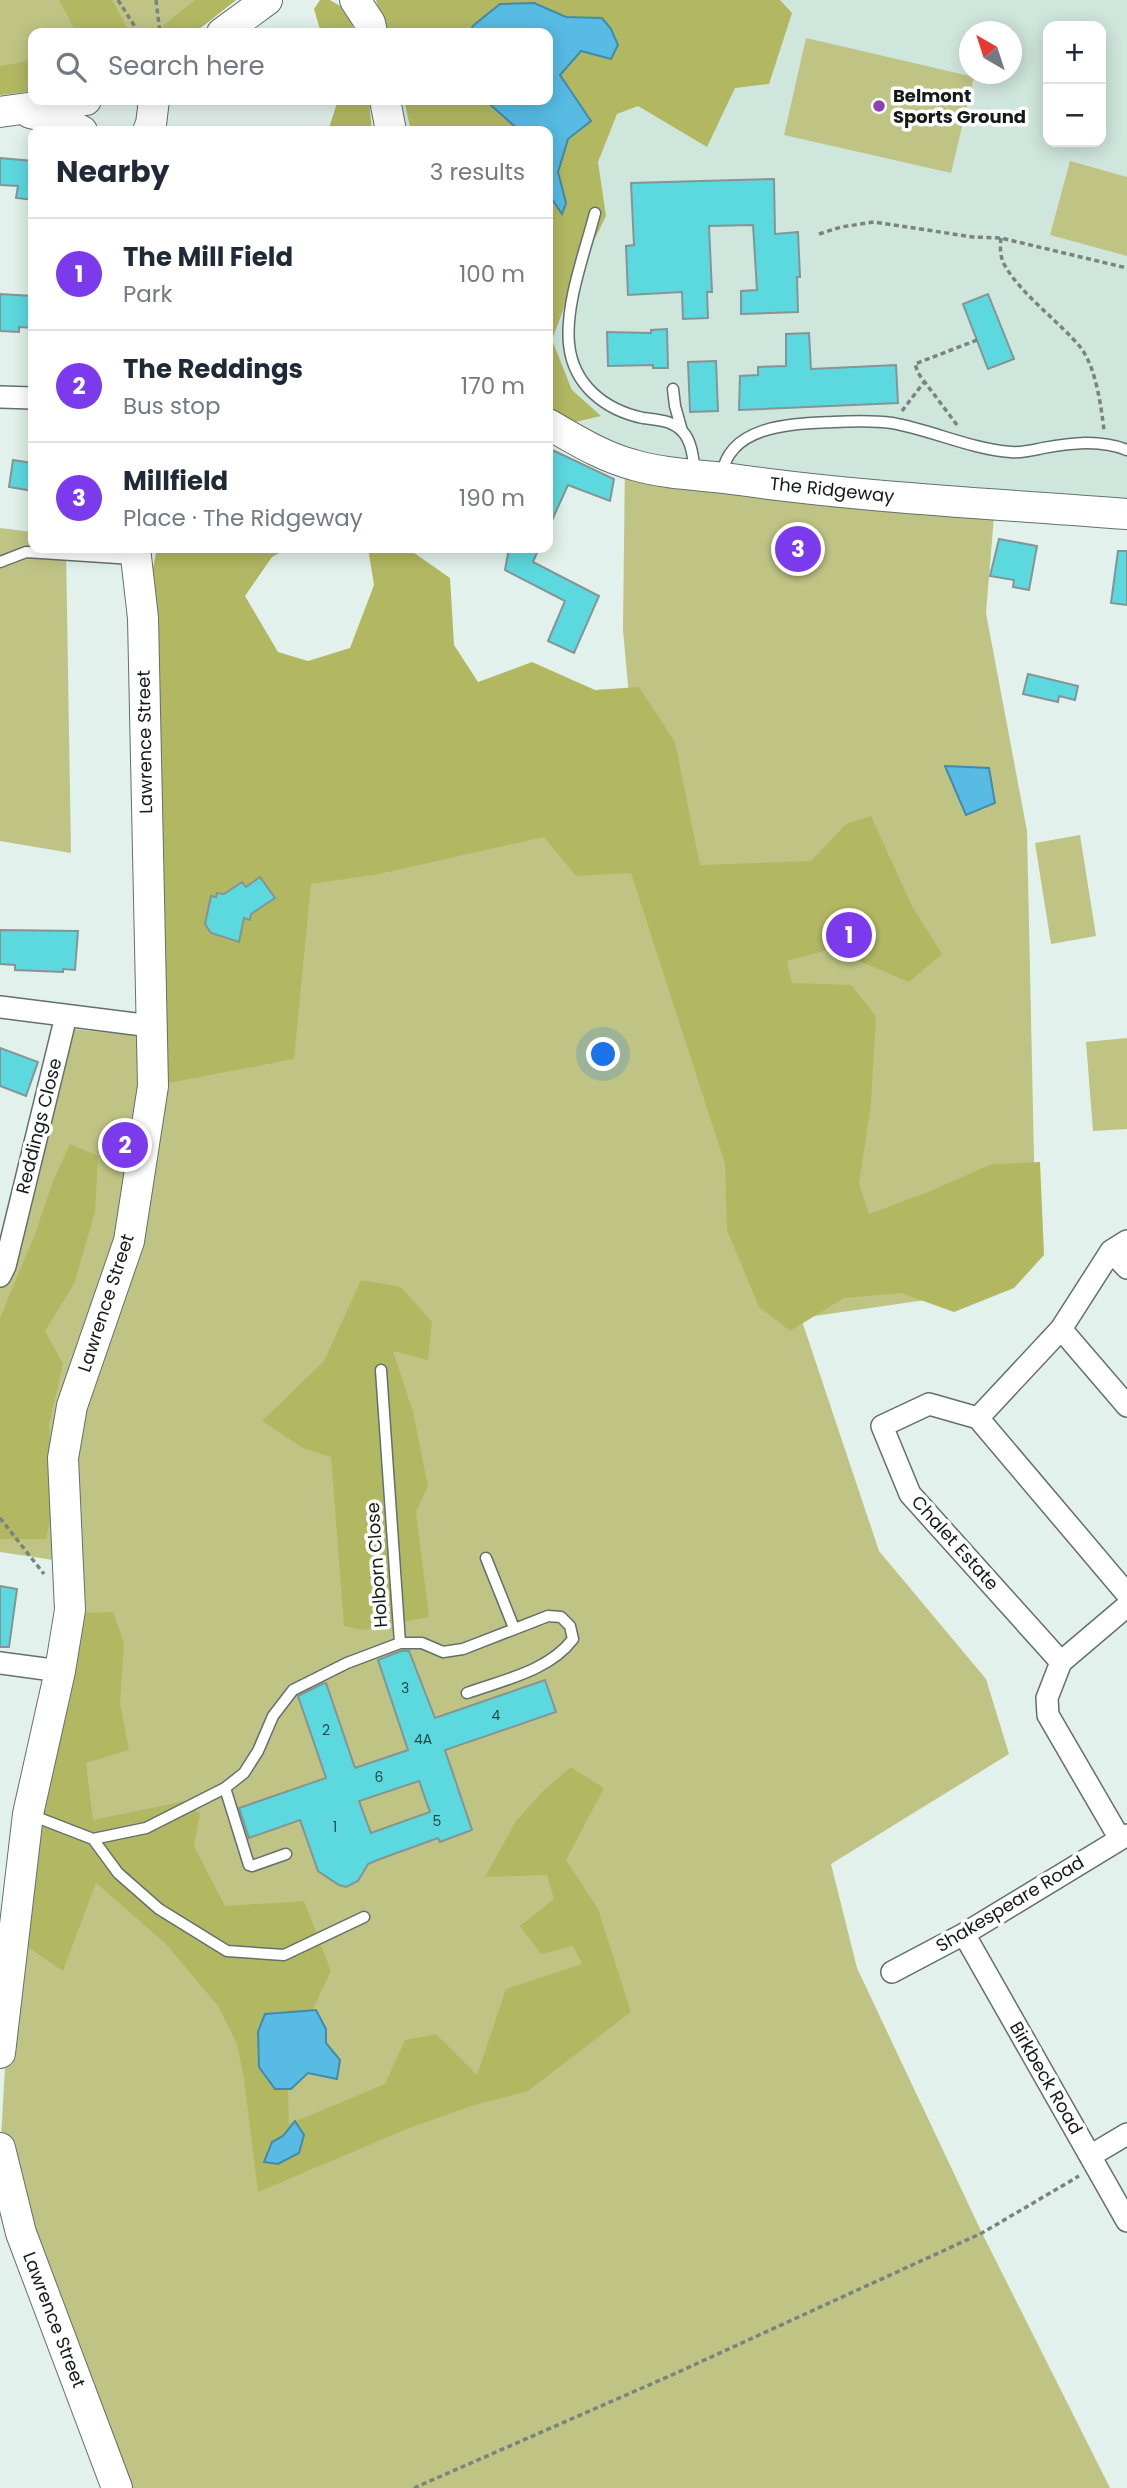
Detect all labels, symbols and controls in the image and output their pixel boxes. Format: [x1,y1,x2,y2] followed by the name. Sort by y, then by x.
[959,21,1022,84] north arrow
[1043,21,1106,147] map controls
[1043,21,1106,84] button: +
[28,28,553,105] search box
[52,48,90,86] icon: search
[108,48,265,84] text: Search here
[893,83,1026,129] place label: Belmont Sports Ground
[1043,84,1106,147] button: −
[871,98,887,114] marker: Belmont Sports Ground
[56,150,170,193] text: Nearby
[430,156,525,188] text: 3 results
[123,239,293,275] text: The Mill Field
[75,258,83,290] text: 1
[459,258,525,290] text: 100 m
[123,278,172,310] text: Park
[123,351,303,387] text: The Reddings
[72,370,86,402] text: 2
[461,370,525,402] text: 170 m
[123,390,221,422] text: Bus stop
[123,463,228,499] text: Millfield
[769,471,896,508] street label: The Ridgeway
[72,482,86,514] text: 3
[459,482,525,514] text: 190 m
[123,502,363,534] text: Place · The Ridgeway
[775,523,821,575] pin: 3
[131,670,158,814] street label: Lawrence Street
[826,909,872,961] pin: 1
[586,1037,620,1071] your location
[10,1055,67,1196] street label: Reddings Close
[102,1119,148,1171] pin: 2
[71,1231,140,1375] street label: Lawrence Street
[906,1490,1005,1595] street label: Chalet Estate
[360,1502,393,1629] street label: Holborn Close
[401,1678,409,1698] house number: 3
[492,1705,501,1725] house number: 4
[322,1720,330,1740] house number: 2
[414,1729,432,1749] house number: 4A
[375,1767,384,1787] house number: 6
[433,1811,441,1831] house number: 5
[333,1817,337,1837] house number: 1
[931,1849,1089,1958] street label: Shakespeare Road
[1004,2017,1089,2139] street label: Birkbeck Road
[17,2248,92,2391] street label: Lawrence Street

